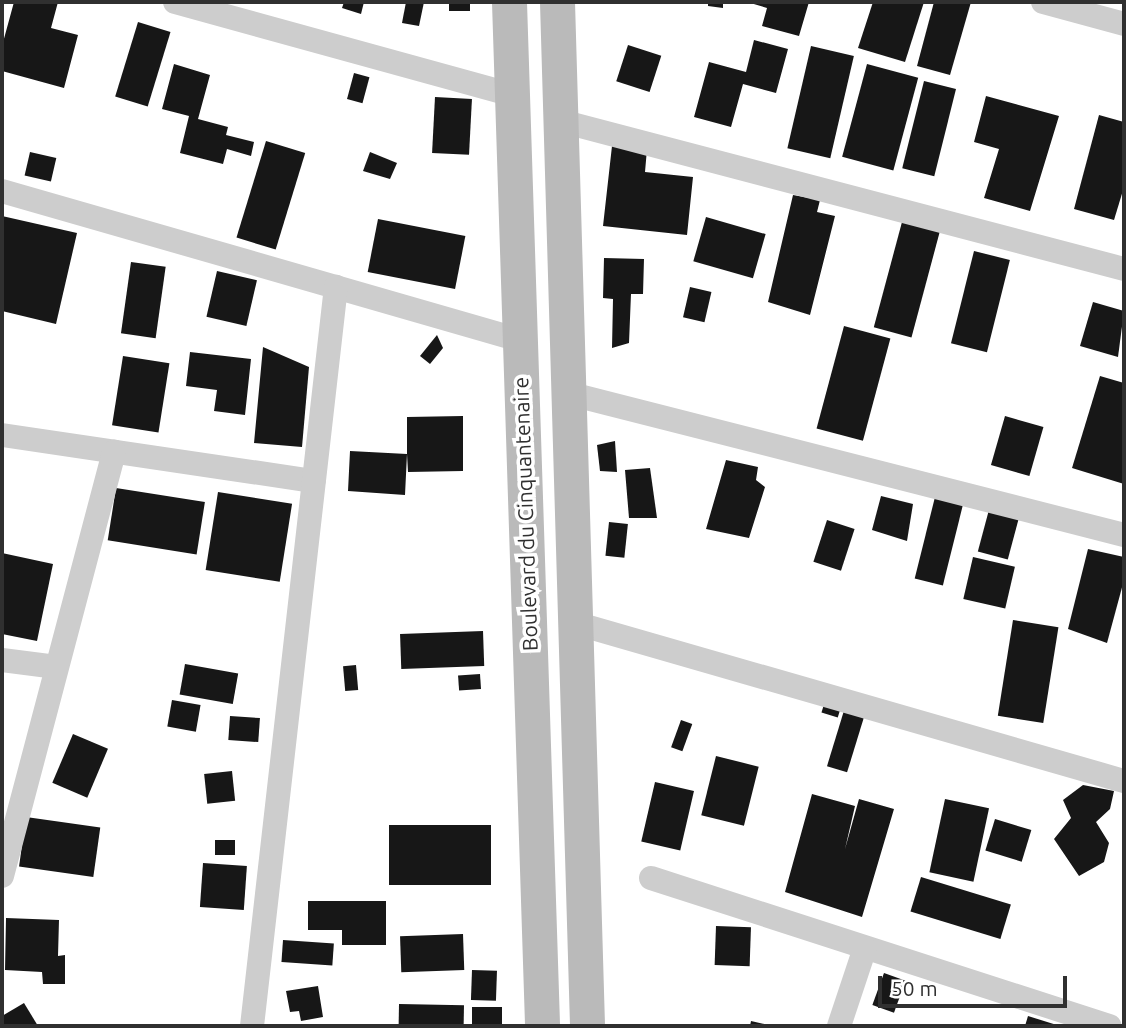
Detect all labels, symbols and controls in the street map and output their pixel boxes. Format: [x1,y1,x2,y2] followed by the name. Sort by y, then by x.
[508,377,542,651] street label: Boulevard du Cinquantenaire
[881,962,1070,1006] scale bar
[891,976,938,1000] text: 50 m

